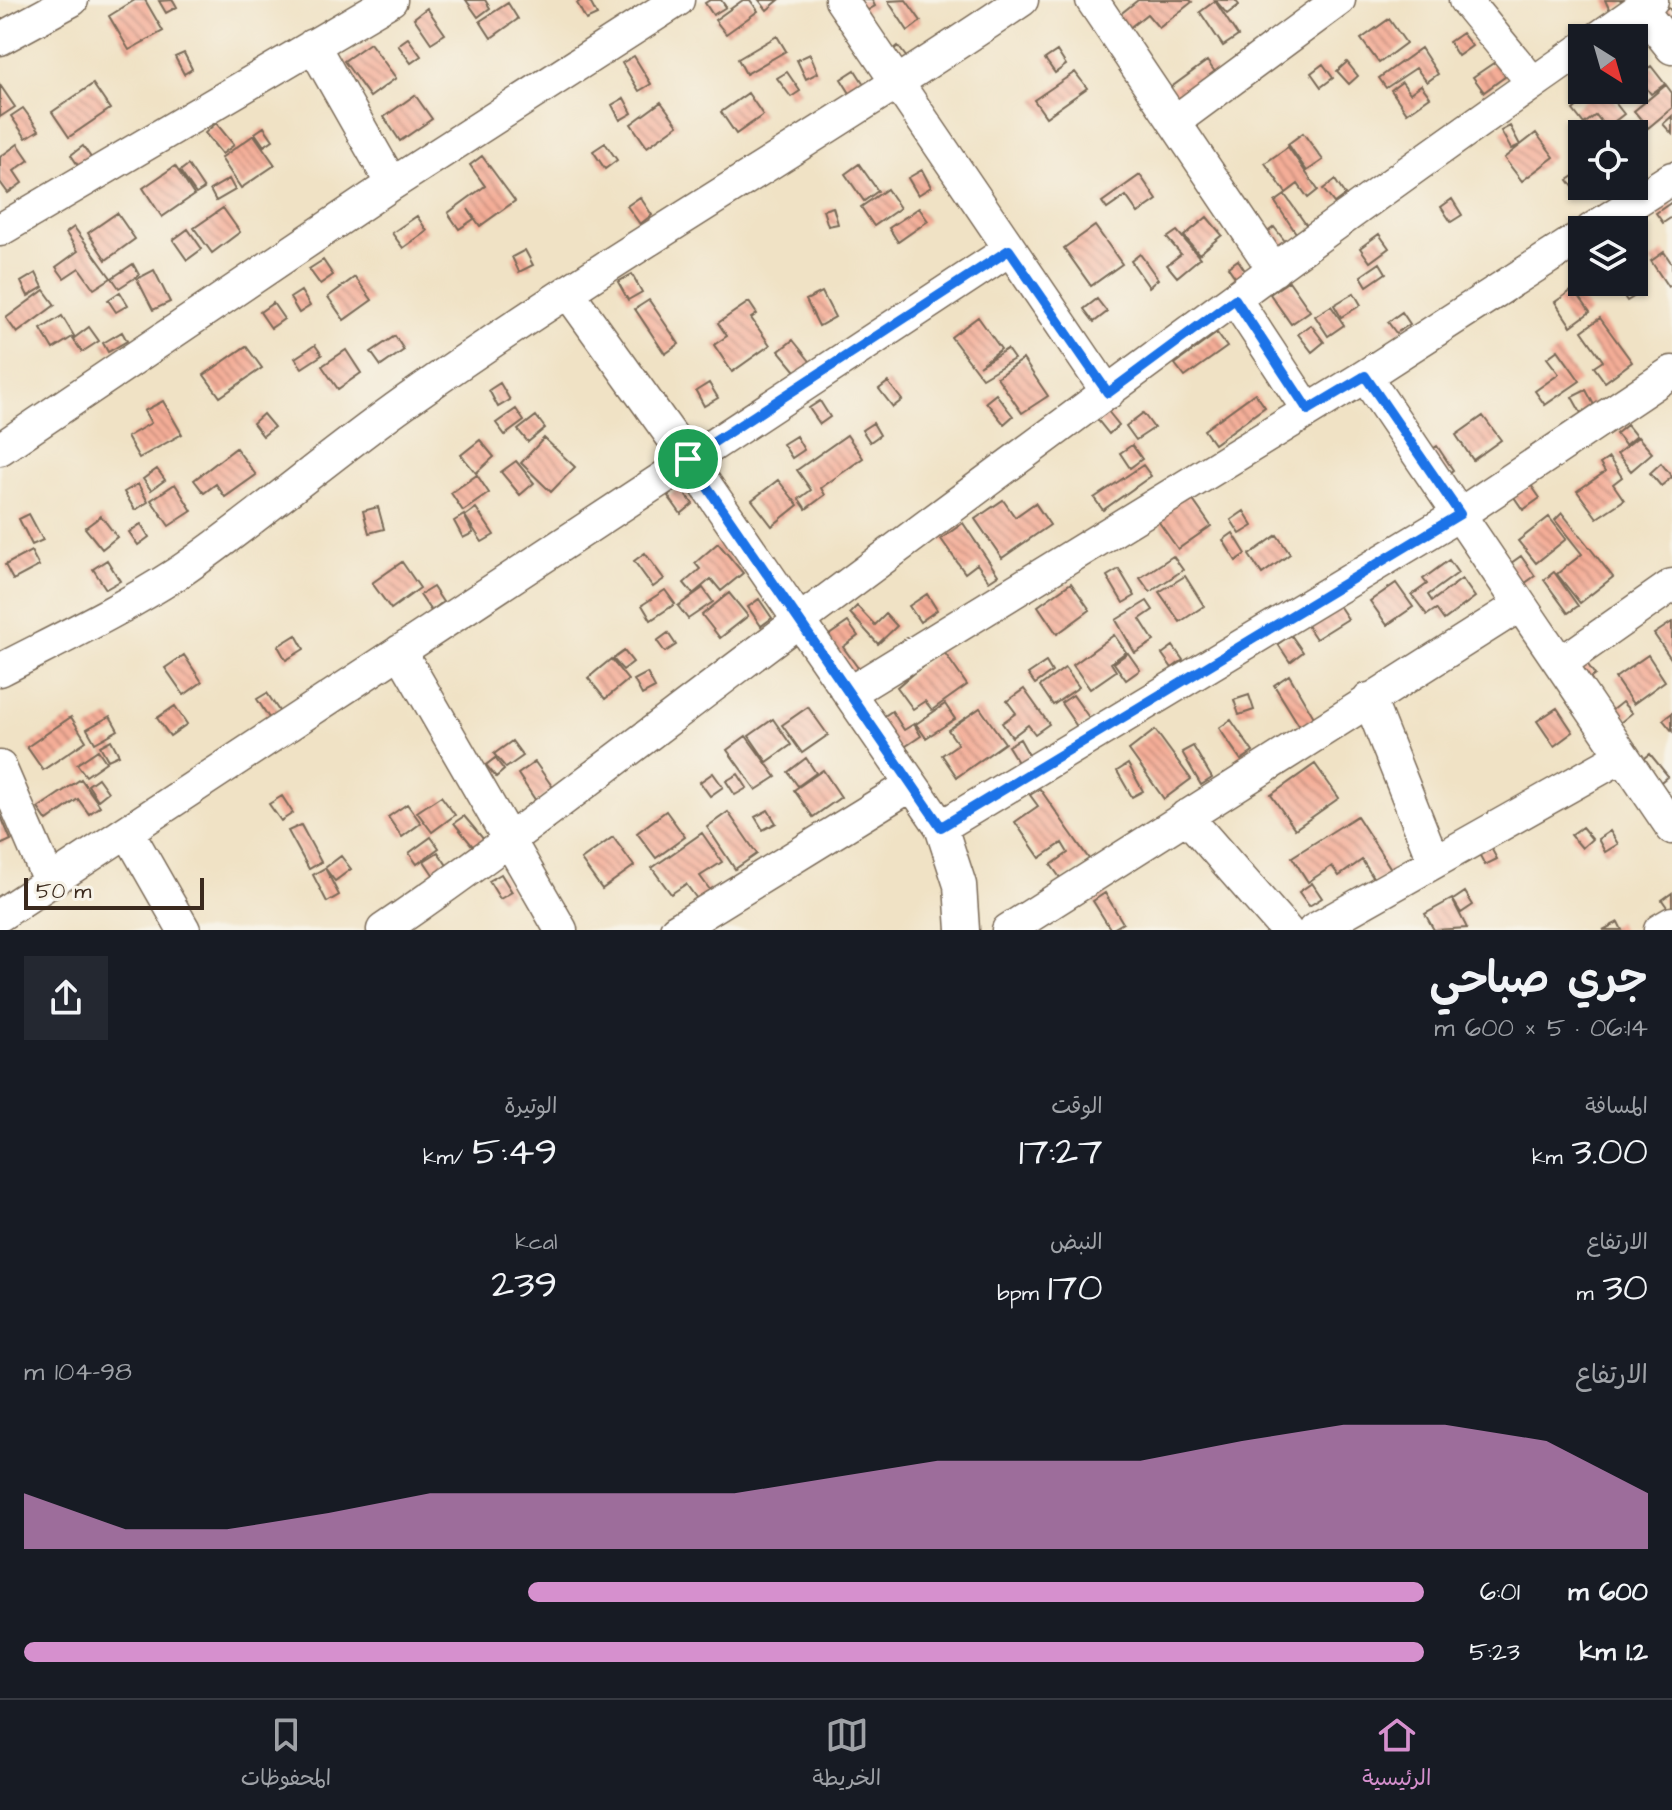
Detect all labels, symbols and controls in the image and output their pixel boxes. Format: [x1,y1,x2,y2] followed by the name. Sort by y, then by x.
[1568,24,1648,104] north arrow
[1568,24,1648,296] map controls
[1568,120,1648,200] button: locate
[1568,216,1648,296] button: layers
[654,425,722,493] pin
[666,437,710,481] icon: arrive
[24,874,204,910] scale bar
[36,876,91,907] text: 50 m
[1429,949,1648,1010] text: جري صباحي
[24,956,108,1040] button: share
[1434,1010,1648,1046] text: 06:14 · 5 × 600 m
[504,1091,557,1122] text: الوتيرة
[1051,1091,1103,1122] text: الوقت
[1585,1091,1648,1122] text: المسافة
[472,1125,557,1180] text: 5:49
[1019,1125,1103,1180] text: 17:27
[1572,1125,1648,1180] text: 3.00
[423,1142,472,1173] text: /km
[1532,1142,1572,1173] text: km
[515,1227,557,1258] text: kcal
[1050,1227,1103,1258] text: النبض
[1586,1227,1648,1258] text: الارتفاع
[491,1258,557,1313] text: 239
[1048,1261,1103,1316] text: 170
[1602,1261,1648,1316] text: 30
[997,1278,1048,1309] text: bpm
[1576,1278,1602,1309] text: m
[24,1354,132,1390] text: 98–104 m
[1575,1357,1648,1393] text: الارتفاع
[1480,1574,1520,1610] text: 6:01
[1568,1574,1648,1610] text: 600 m
[1469,1634,1520,1670] text: 5:23
[1579,1634,1648,1670] text: 1.2 km
[241,1713,331,1797] tab: المحفوظات
[812,1713,881,1797] tab: الخريطة
[1362,1713,1431,1797] tab: الرئيسية

